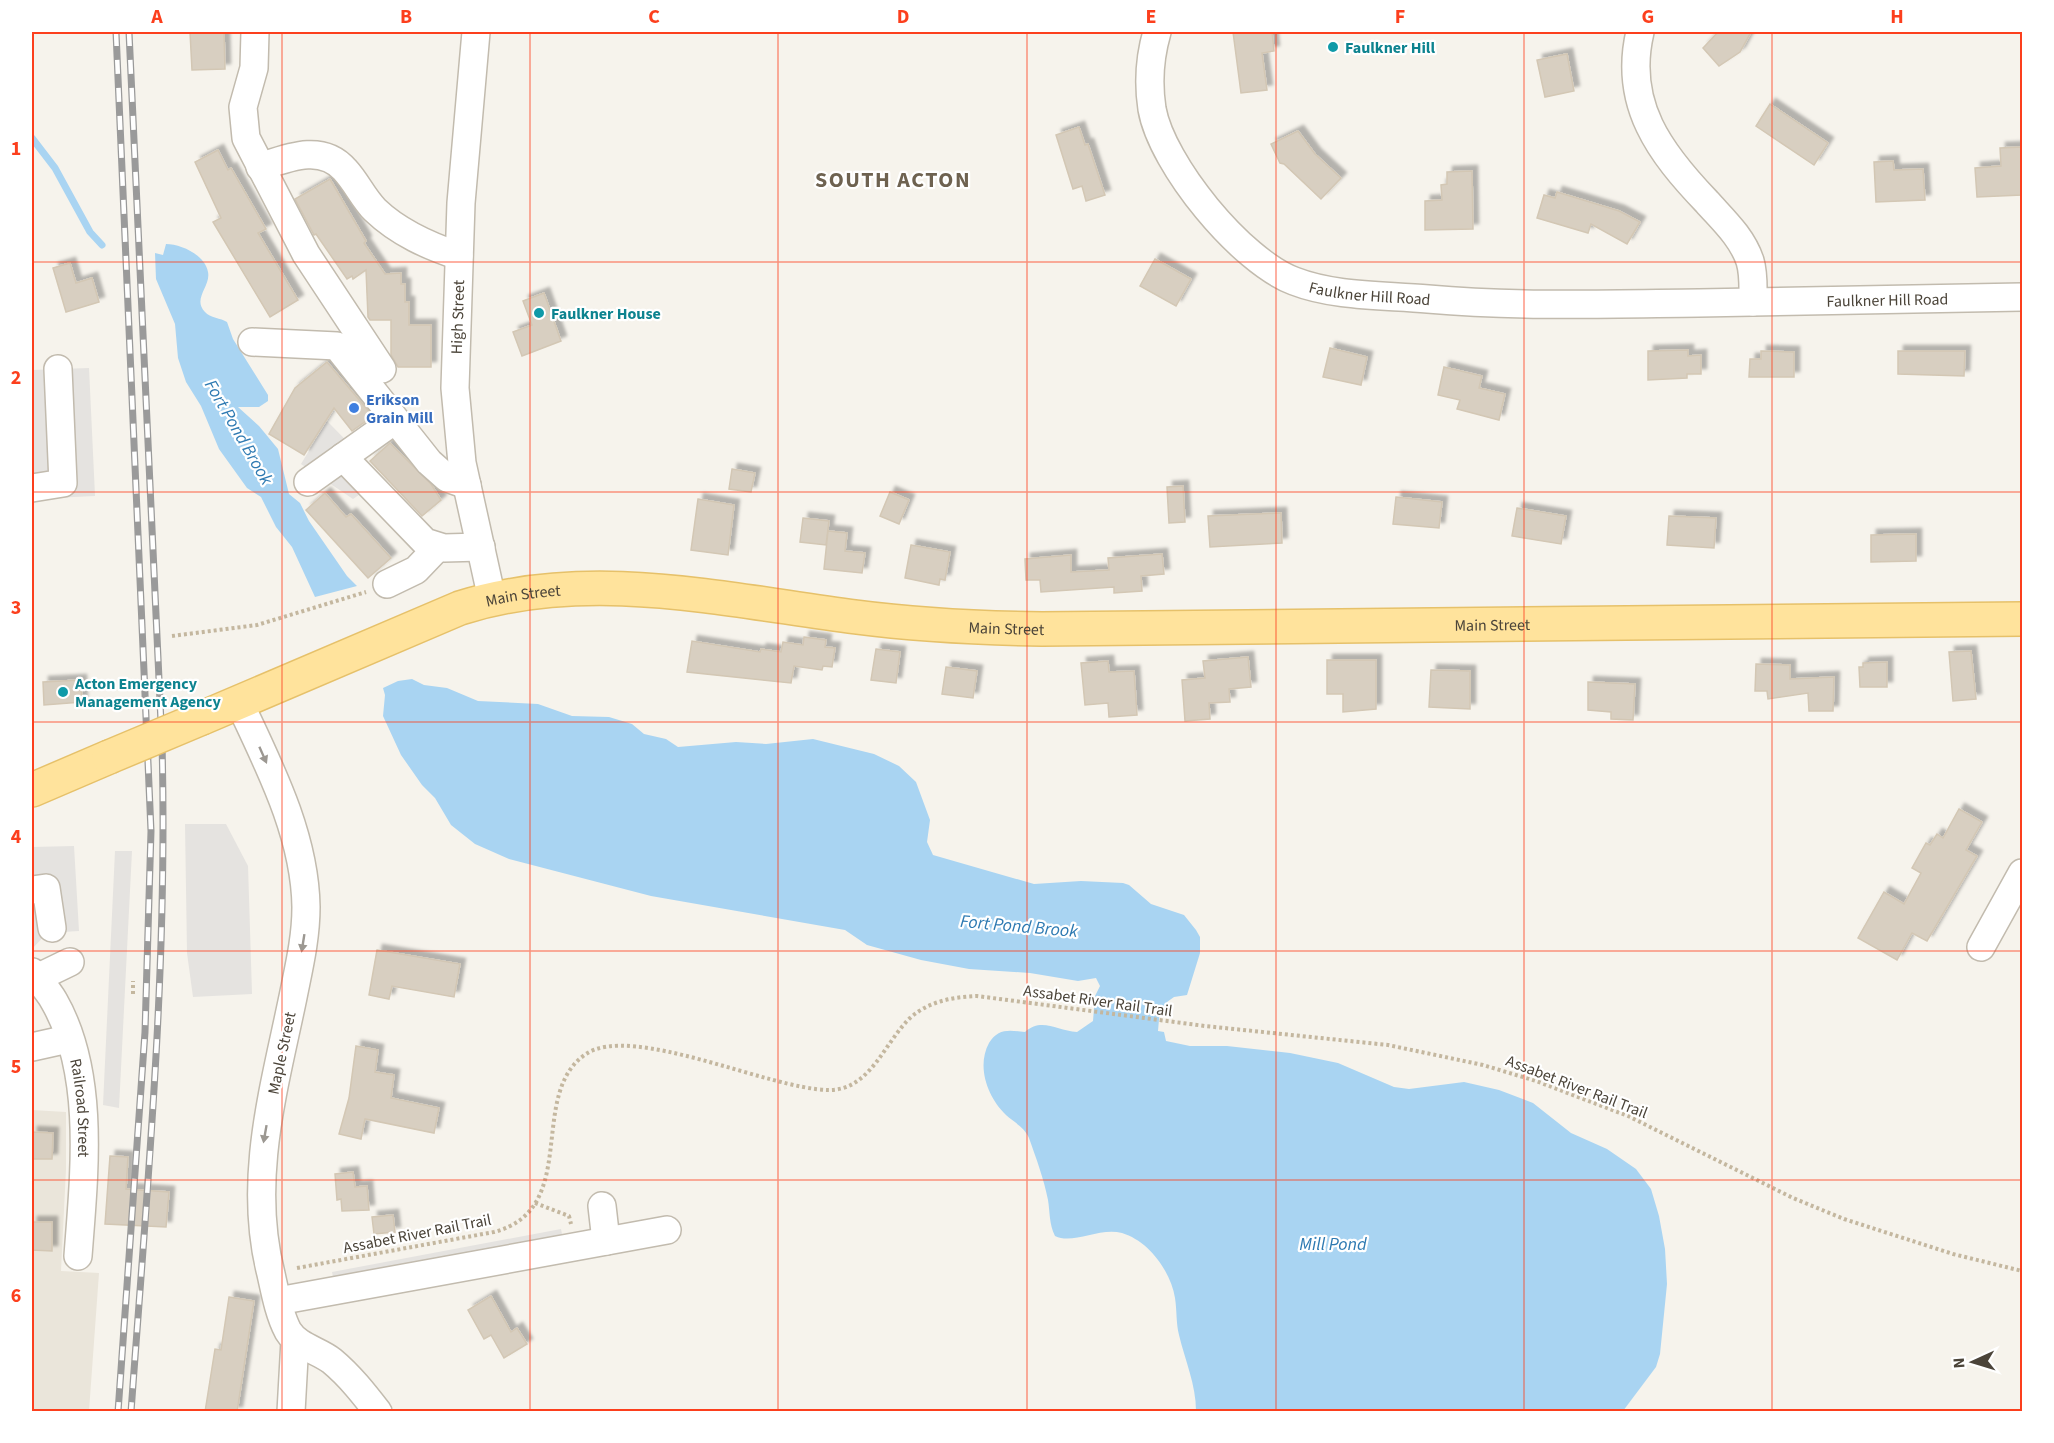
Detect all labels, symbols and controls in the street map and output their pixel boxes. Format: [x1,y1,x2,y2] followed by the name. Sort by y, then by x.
[150,3,163,31] text: A
[400,3,412,31] text: B
[648,3,660,31] text: C
[897,3,909,31] text: D
[1146,3,1156,31] text: E
[1395,3,1405,31] text: F
[1642,3,1654,31] text: G
[1890,3,1904,31] text: H
[1345,37,1435,59] place label: Faulkner Hill
[1326,40,1340,54] marker: Faulkner Hill
[11,135,21,163] text: 1
[815,164,971,196] district label: SOUTH ACTON
[1307,276,1431,311] street label: Faulkner Hill Road
[446,279,470,355] street label: High Street
[1826,288,1949,313] street label: Faulkner Hill Road
[551,303,661,325] place label: Faulkner House
[532,306,546,320] marker: Faulkner House
[11,364,21,392] text: 2
[198,375,279,490] water label: Fort Pond Brook
[366,389,434,429] place label: Erikson Grain Mill
[347,401,361,415] marker: Erikson Grain Mill
[483,580,562,613] street label: Main Street
[11,594,21,622] text: 3
[1454,614,1531,637] street label: Main Street
[968,617,1045,641] street label: Main Street
[74,673,222,713] place label: Acton Emergency Management Agency
[56,685,70,699] marker: Acton Emergency Management Agency
[259,746,268,764] one-way arrow
[11,823,22,851] text: 4
[959,909,1079,944] water label: Fort Pond Brook
[299,933,308,952] one-way arrow
[1022,980,1174,1022] street label: Assabet River Rail Trail
[262,1009,302,1097] street label: Maple Street
[1503,1050,1651,1124] street label: Assabet River Rail Trail
[11,1053,21,1081] text: 5
[64,1057,94,1158] street label: Railroad Street
[260,1125,269,1144] one-way arrow
[341,1209,493,1259] street label: Assabet River Rail Trail
[1299,1232,1367,1257] water label: Mill Pond
[11,1282,21,1310] text: 6
[1943,1332,2003,1392] north arrow
[1948,1357,1970,1369] text: N

